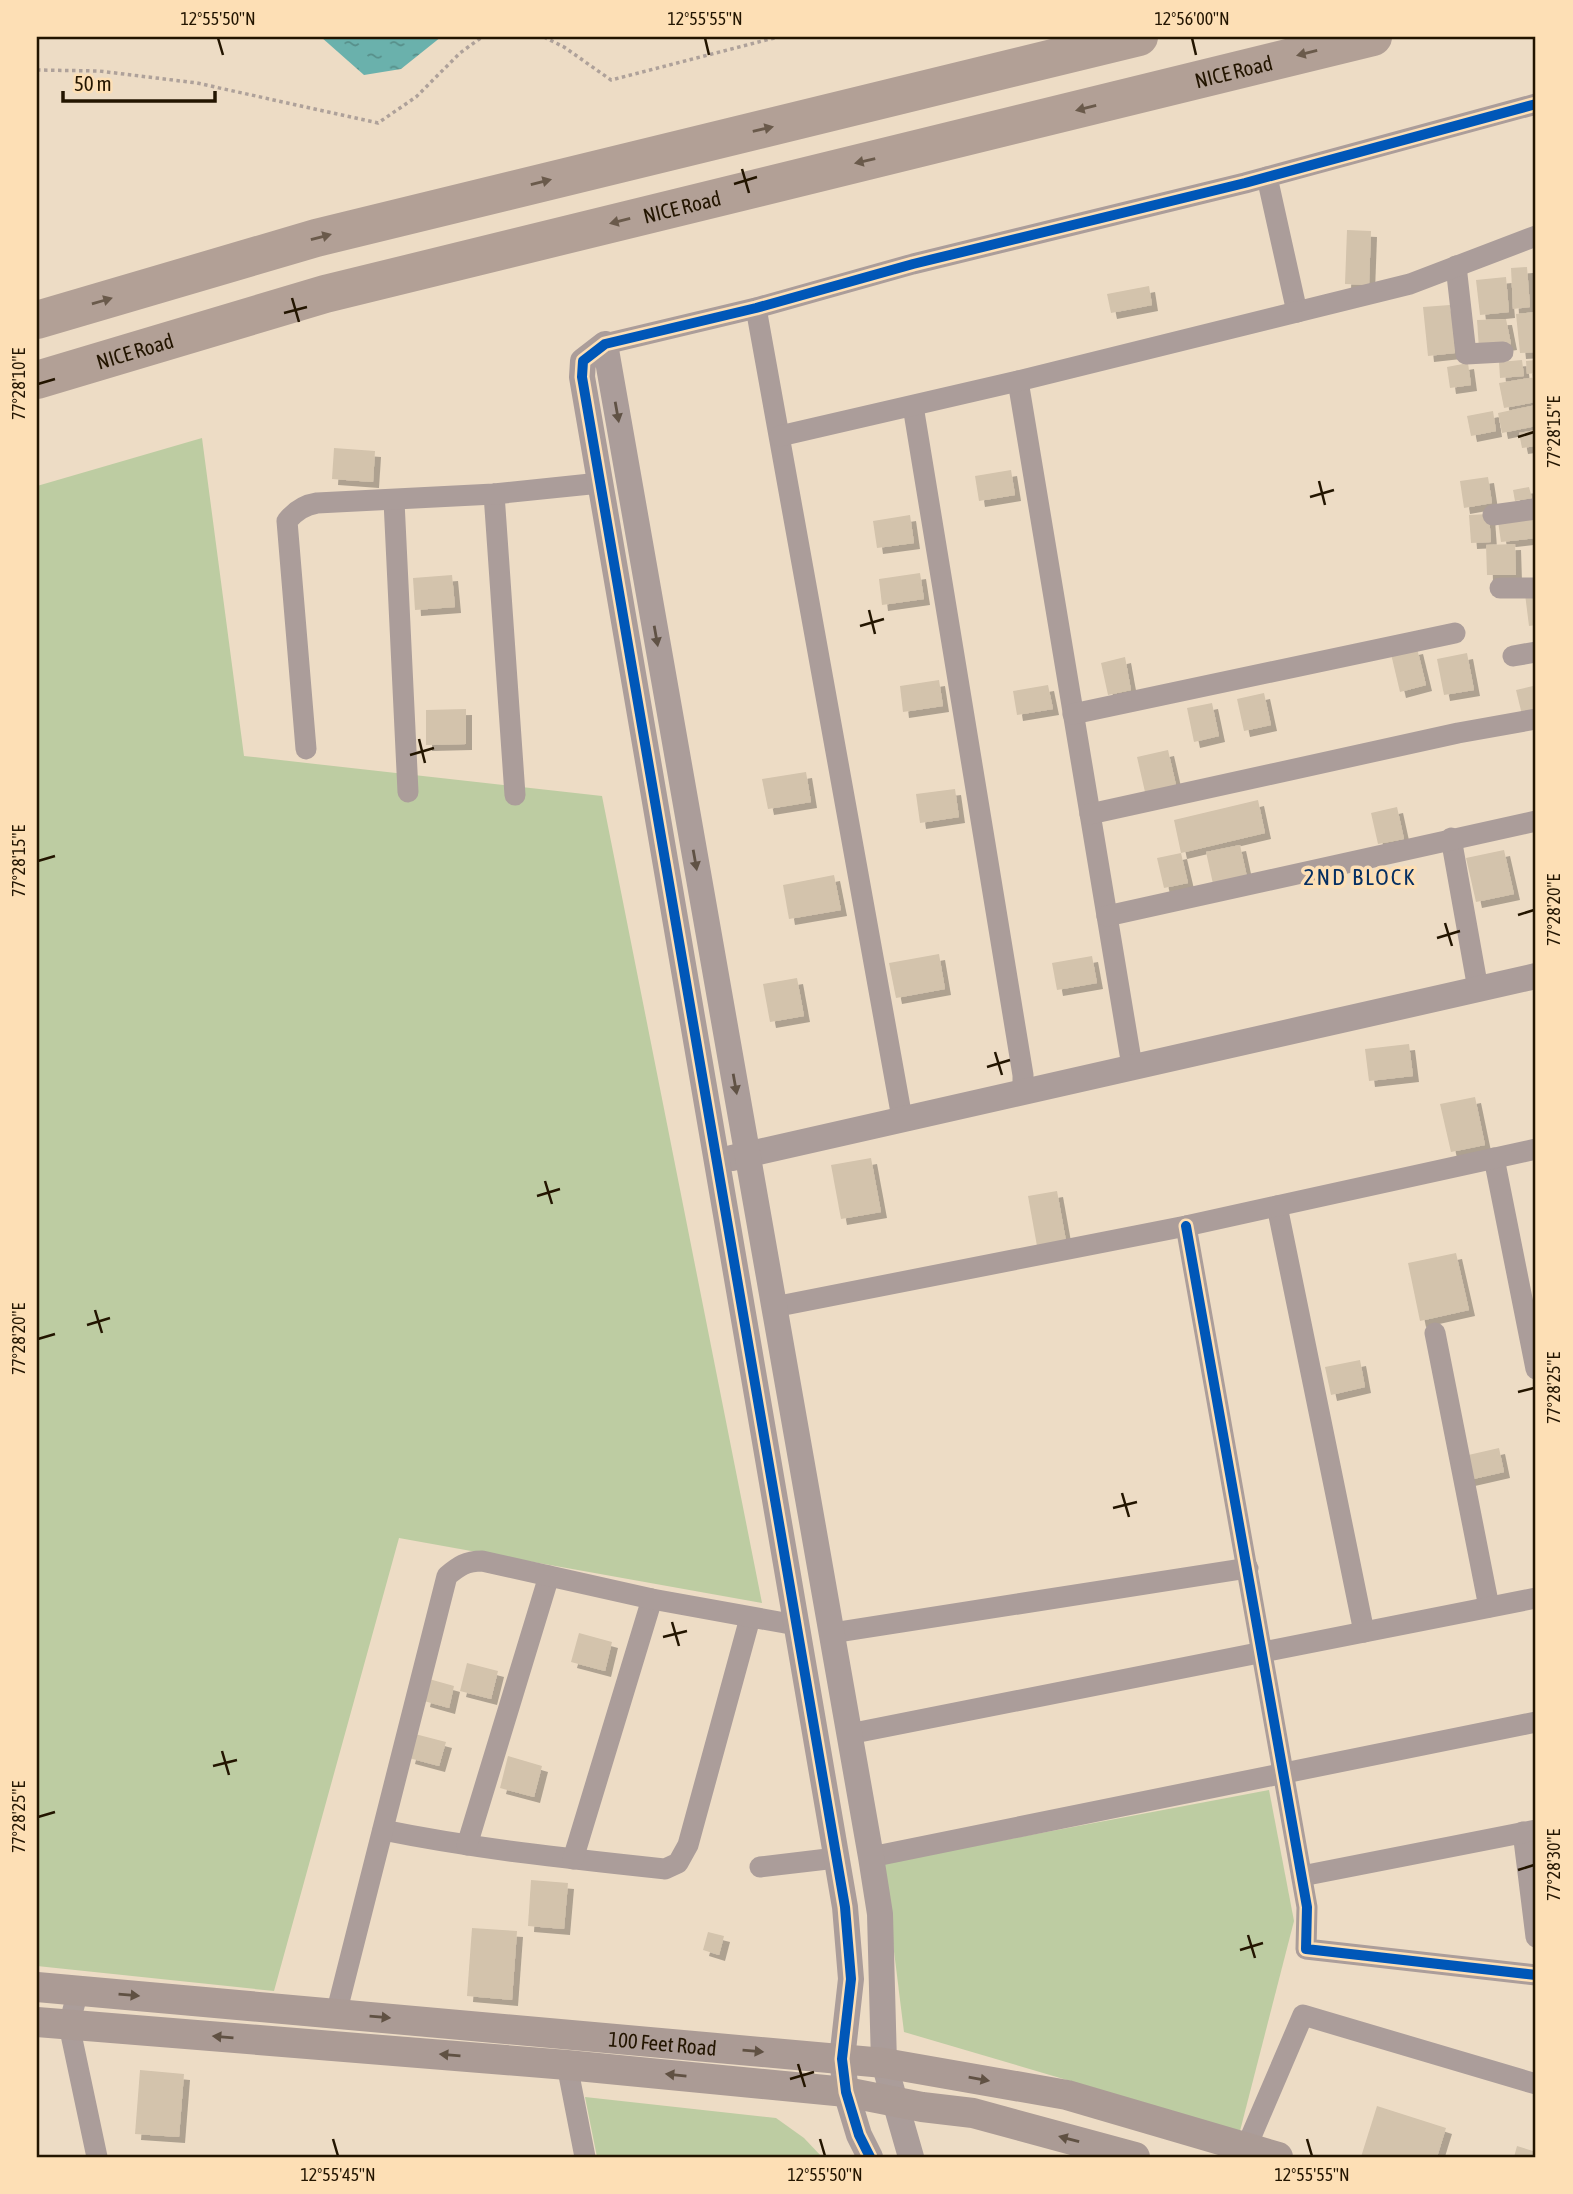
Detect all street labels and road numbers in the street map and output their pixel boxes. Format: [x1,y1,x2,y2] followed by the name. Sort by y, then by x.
[1192,50,1275,92] street label: NICE Road
[641,185,723,228] street label: NICE Road
[93,328,176,374] street label: NICE Road
[607,2026,718,2060] street label: 100 Feet Road

